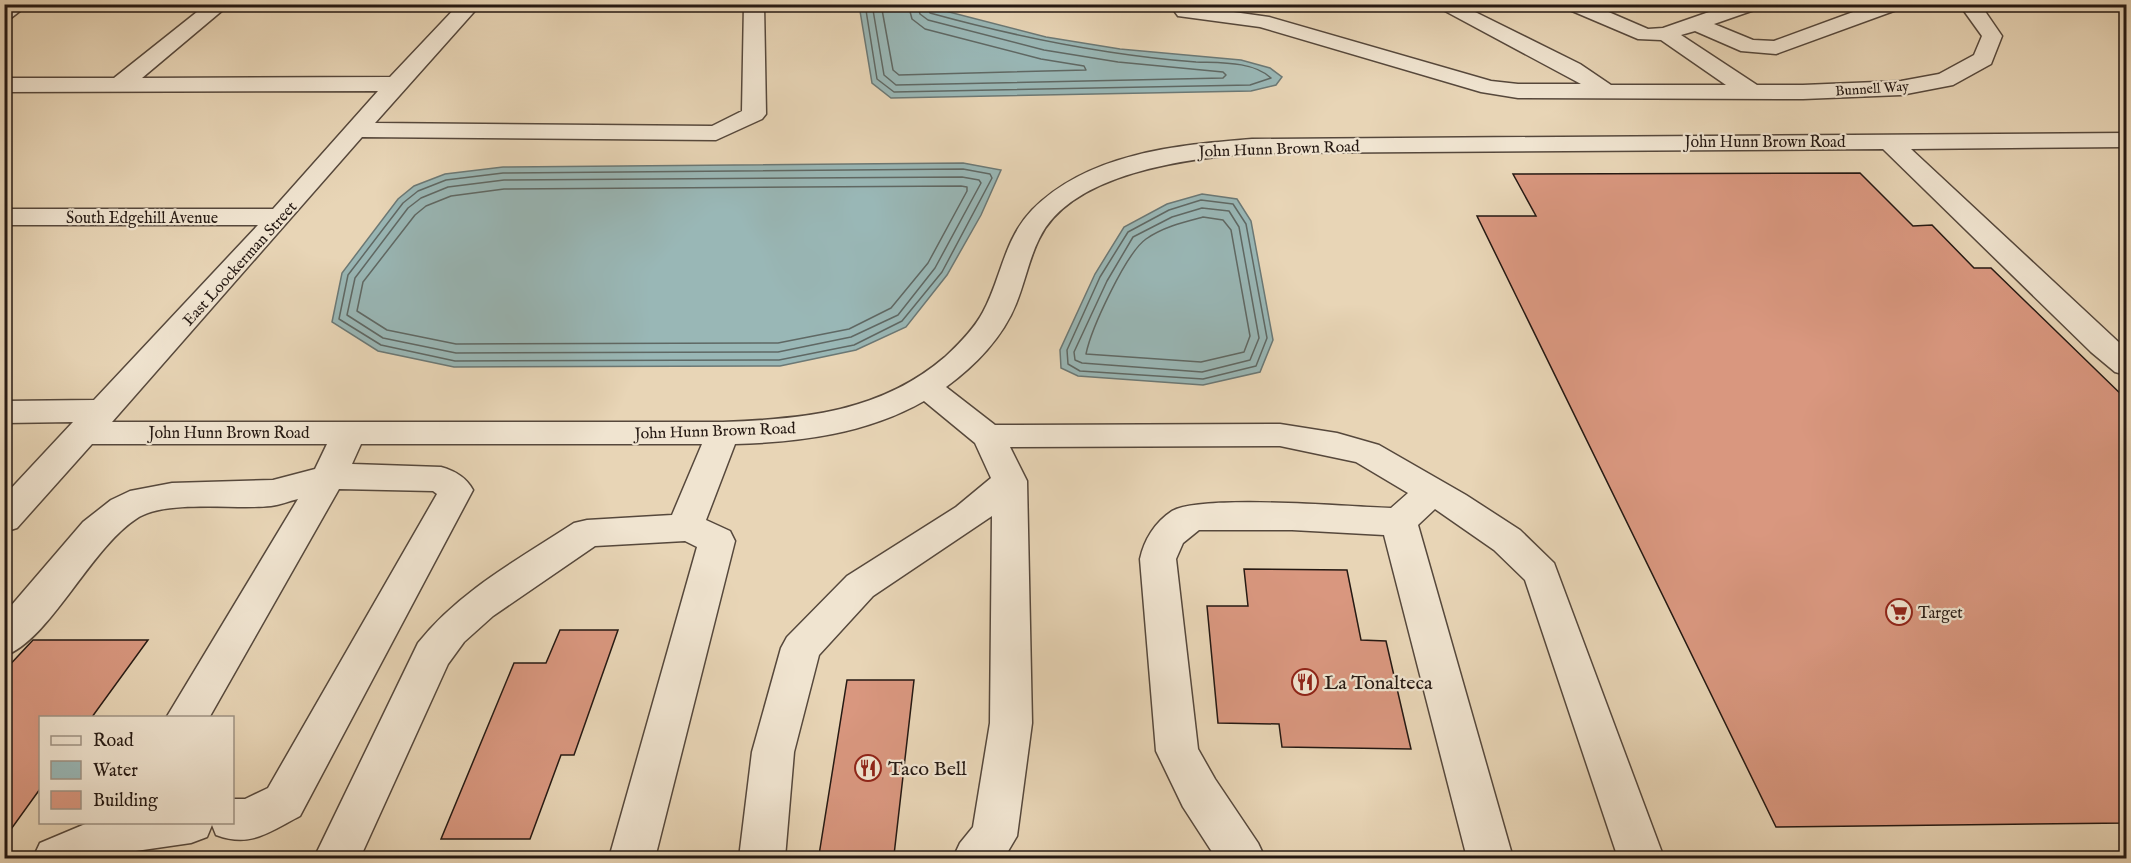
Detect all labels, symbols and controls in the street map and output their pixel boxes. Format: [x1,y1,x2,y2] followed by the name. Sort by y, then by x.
[1835,77,1910,101] street label: Bunnell Way
[1682,133,1846,153] street label: John Hunn Brown Road
[1196,137,1360,163] street label: John Hunn Brown Road
[179,197,302,331] street label: East Loockerman Street
[66,209,218,229] street label: South Edgehill Avenue
[632,419,796,445] street label: John Hunn Brown Road
[146,424,310,444] street label: John Hunn Brown Road
[1884,597,1914,627] supermarket icon: Target
[1918,604,1963,624] place label: Target
[1290,667,1320,697] restaurant icon: La Tonalteca
[1324,671,1433,696] place label: La Tonalteca
[39,716,234,824] legend
[93,730,134,753] text: Road
[853,753,883,783] restaurant icon: Taco Bell
[888,757,967,782] place label: Taco Bell
[93,760,138,783] text: Water
[93,790,158,813] text: Building

